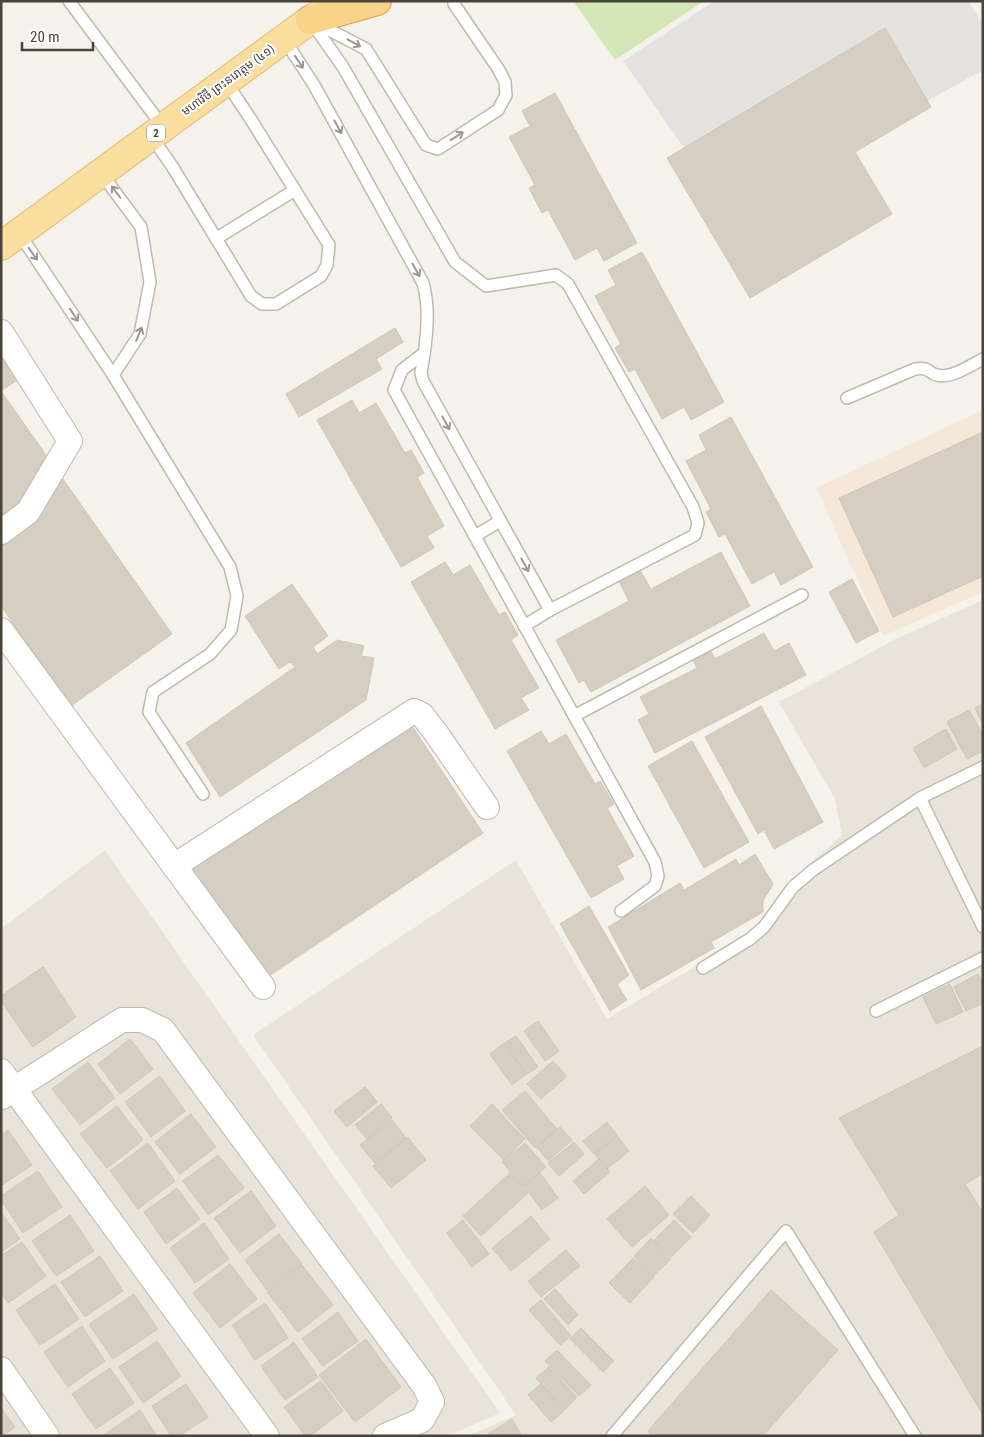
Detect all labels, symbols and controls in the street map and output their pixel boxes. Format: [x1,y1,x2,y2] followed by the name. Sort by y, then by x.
[22,20,94,52] scale bar
[30,28,60,46] text: 20 m
[346,38,360,48] one-way arrow
[179,41,277,119] street label: មហាវិថី ព្រះនរោត្តម (៤១)
[294,55,304,69] one-way arrow
[333,120,343,134] one-way arrow
[147,125,165,142] road number: 2
[450,131,464,142] one-way arrow
[111,185,121,199] one-way arrow
[28,247,38,261] one-way arrow
[411,262,421,277] one-way arrow
[69,308,79,322] one-way arrow
[134,327,144,342] one-way arrow
[441,416,451,431] one-way arrow
[521,558,531,572] one-way arrow

